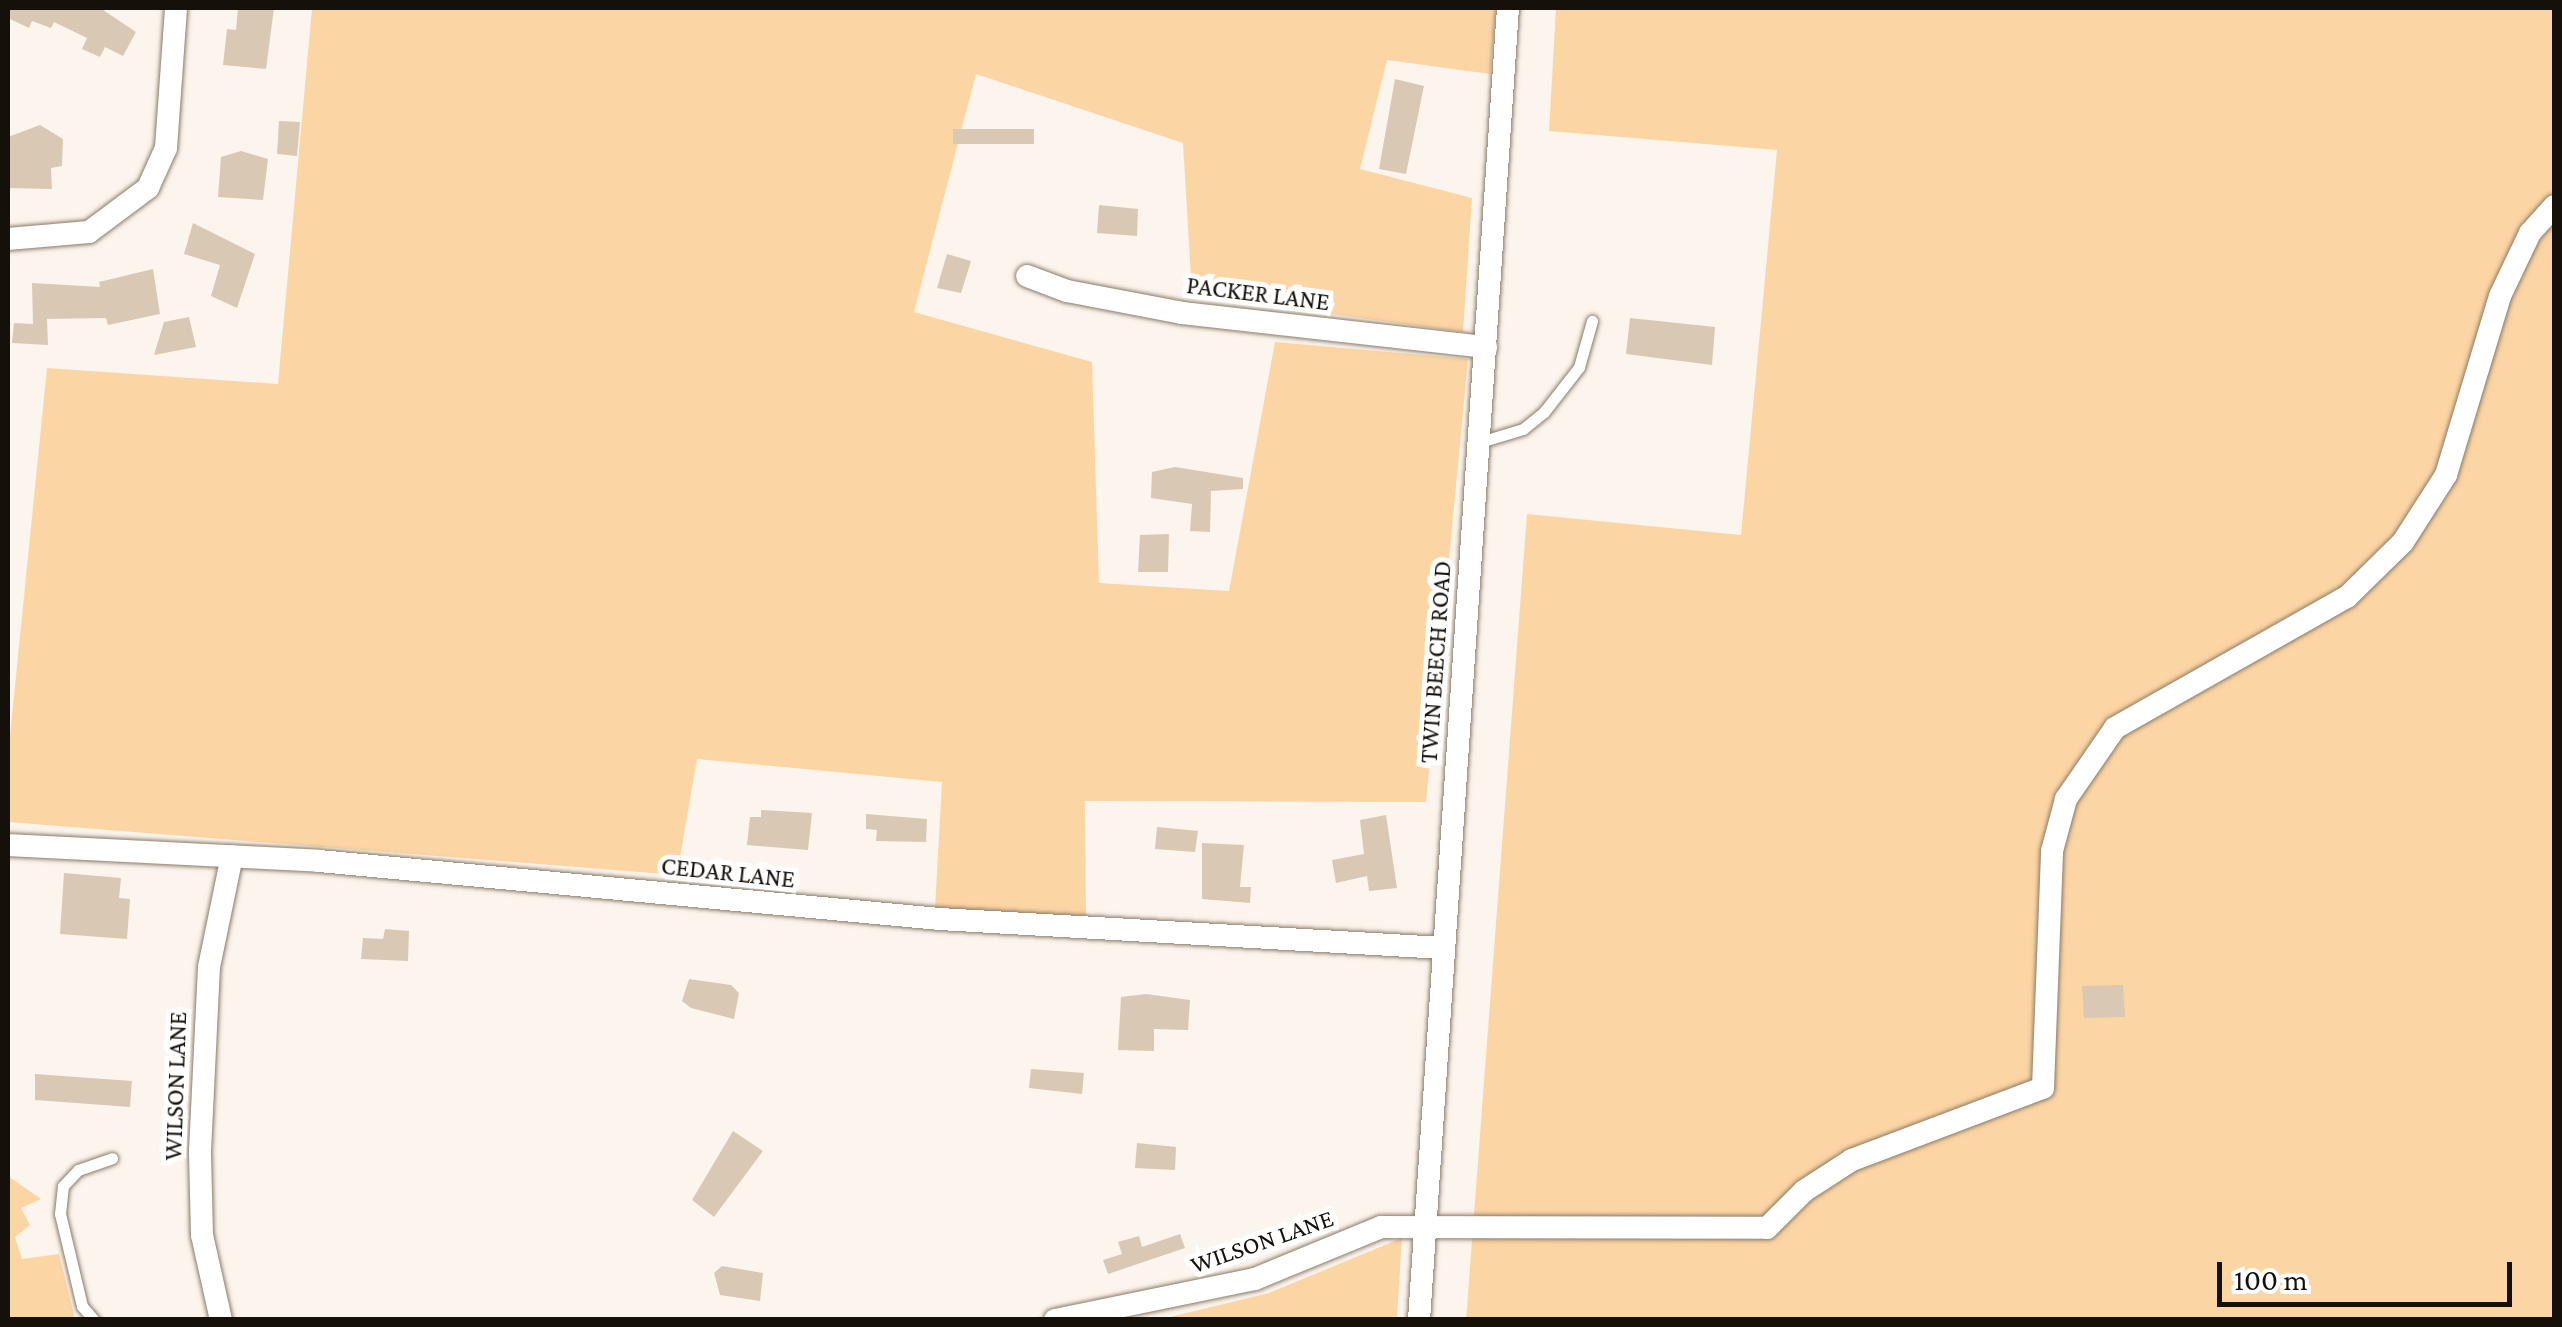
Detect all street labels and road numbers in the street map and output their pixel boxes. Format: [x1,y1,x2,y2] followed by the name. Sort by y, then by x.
[1185,270,1331,318] street label: PACKER LANE
[1414,560,1458,764] street label: TWIN BEECH ROAD
[660,851,796,895] street label: CEDAR LANE
[158,1011,194,1161] street label: WILSON LANE
[1187,1204,1337,1280] street label: WILSON LANE

